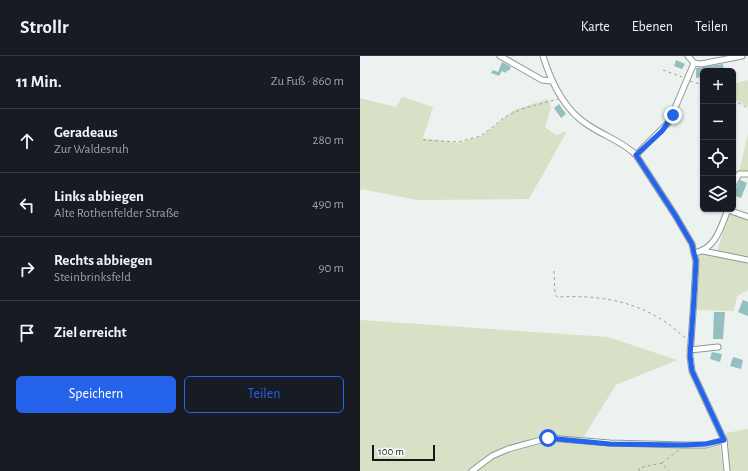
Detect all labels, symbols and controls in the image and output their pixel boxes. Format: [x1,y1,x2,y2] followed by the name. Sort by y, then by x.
[20,18,69,37] text: Strollr
[581,20,610,34] text: Karte
[632,20,673,34] text: Ebenen
[695,20,728,34] text: Teilen
[700,68,736,212] map controls
[700,68,736,104] button: +
[16,73,62,90] text: 11 Min.
[271,75,344,88] text: Zu Fuß · 860 m
[700,104,736,140] button: −
[664,106,682,124] route end
[54,125,118,140] text: Geradeaus
[16,130,38,152] icon: ahead
[313,134,344,147] text: 280 m
[700,140,736,176] button: locate
[54,143,129,156] text: Zur Waldesruh
[700,176,736,212] button: layers
[54,189,144,204] text: Links abbiegen
[16,194,38,216] icon: left
[312,198,344,211] text: 490 m
[54,207,179,220] text: Alte Rothenfelder Straße
[54,253,152,268] text: Rechts abbiegen
[16,258,38,280] icon: right
[318,262,344,275] text: 90 m
[54,271,131,284] text: Steinbrinksfeld
[16,322,38,344] icon: arrive
[54,325,127,340] text: Ziel erreicht
[16,376,176,413] button: Speichern
[184,376,344,413] button: Teilen
[539,429,557,447] route start
[372,443,435,462] scale bar
[378,446,404,457] text: 100 m

